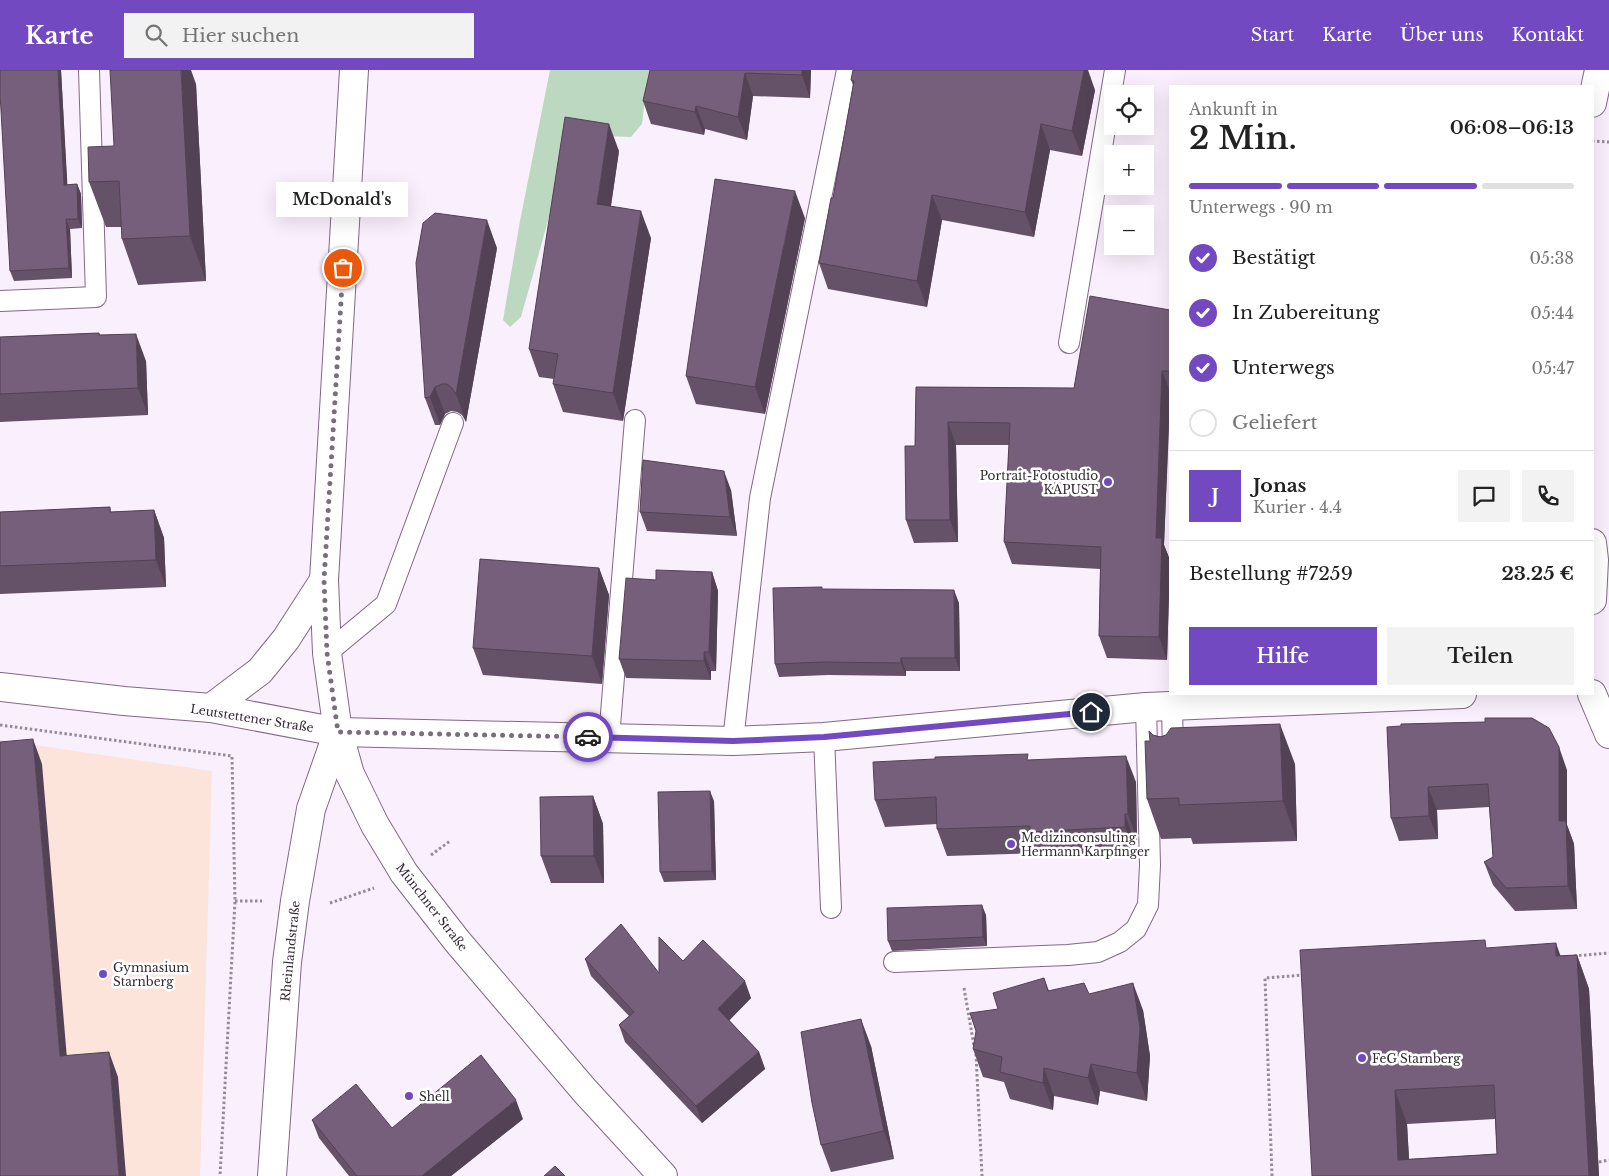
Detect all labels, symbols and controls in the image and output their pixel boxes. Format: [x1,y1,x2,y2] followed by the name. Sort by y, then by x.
[124,13,474,58] search box
[25,21,94,50] text: Karte
[142,21,170,49] icon: search
[182,24,299,47] text: Hier suchen
[1251,24,1294,46] text: Start
[1322,24,1372,46] text: Karte
[1400,24,1484,46] text: Über uns
[1512,24,1584,46] text: Kontakt
[1104,85,1154,255] map controls
[1104,85,1154,135] button: locate
[1189,99,1278,119] text: Ankunft in
[1450,116,1574,139] text: 06:08–06:13
[1189,118,1297,158] text: 2 Min.
[1104,145,1154,195] button: +
[277,183,409,218] callout: McDonald's
[292,189,392,209] text: McDonald's
[1189,197,1333,217] text: Unterwegs · 90 m
[1104,205,1154,255] button: −
[1189,244,1217,272] icon: check
[1232,246,1316,269] text: Bestätigt
[322,247,364,289] pin
[1529,248,1574,268] text: 05:38
[329,254,357,282] icon: bag
[1189,299,1217,327] icon: check
[1232,301,1380,324] text: In Zubereitung
[1530,303,1574,323] text: 05:44
[1189,354,1217,382] icon: check
[1232,356,1335,379] text: Unterwegs
[1532,358,1574,378] text: 05:47
[1232,411,1318,434] text: Geliefert
[980,468,1098,497] place label: Portrait-Fotostudio KAPUST
[1458,470,1510,522] button: chat
[1522,470,1574,522] button: phone
[1253,474,1306,497] text: Jonas
[1102,476,1114,488] marker: Portrait-Fotostudio KAPUST
[1211,484,1219,507] text: J
[1253,497,1342,517] text: Kurier · 4.4
[1189,562,1353,585] text: Bestellung #7259
[1501,562,1574,585] text: 23.25 €
[1189,627,1377,685] button: Hilfe
[1387,627,1574,685] button: Teilen
[1070,691,1112,733] pin
[1077,698,1105,726] icon: home
[189,701,315,735] street label: Leutstettener Straße
[563,712,613,762] courier
[574,723,602,751] icon: car
[1021,830,1150,859] place label: Medizinconsulting Hermann Karpfinger
[1005,838,1017,850] marker: Medizinconsulting Hermann Karpfinger
[393,860,471,954] street label: Münchner Straße
[277,900,303,1002] street label: Rheinlandstraße
[113,960,189,989] place label: Gymnasium Starnberg
[97,968,109,980] marker: Gymnasium Starnberg
[1372,1051,1461,1066] place label: FeG Starnberg
[1356,1052,1368,1064] marker: FeG Starnberg
[419,1089,450,1104] place label: Shell
[403,1090,415,1102] marker: Shell

